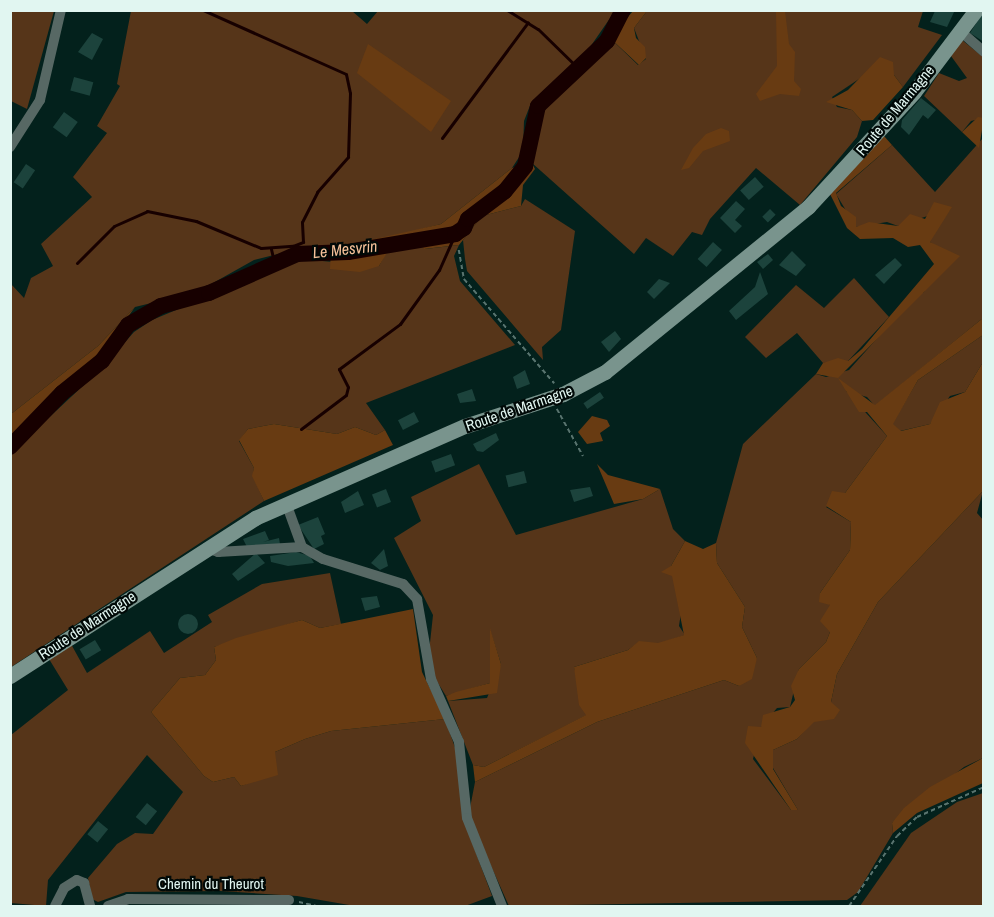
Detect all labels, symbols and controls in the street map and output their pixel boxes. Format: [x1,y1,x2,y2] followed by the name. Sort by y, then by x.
[852,61,938,159] street label: Route de Marmagne
[312,236,378,262] water label: Le Mesvrin
[463,381,575,435] street label: Route de Marmagne
[35,587,139,663] street label: Route de Marmagne
[158,875,264,893] street label: Chemin du Theurot

